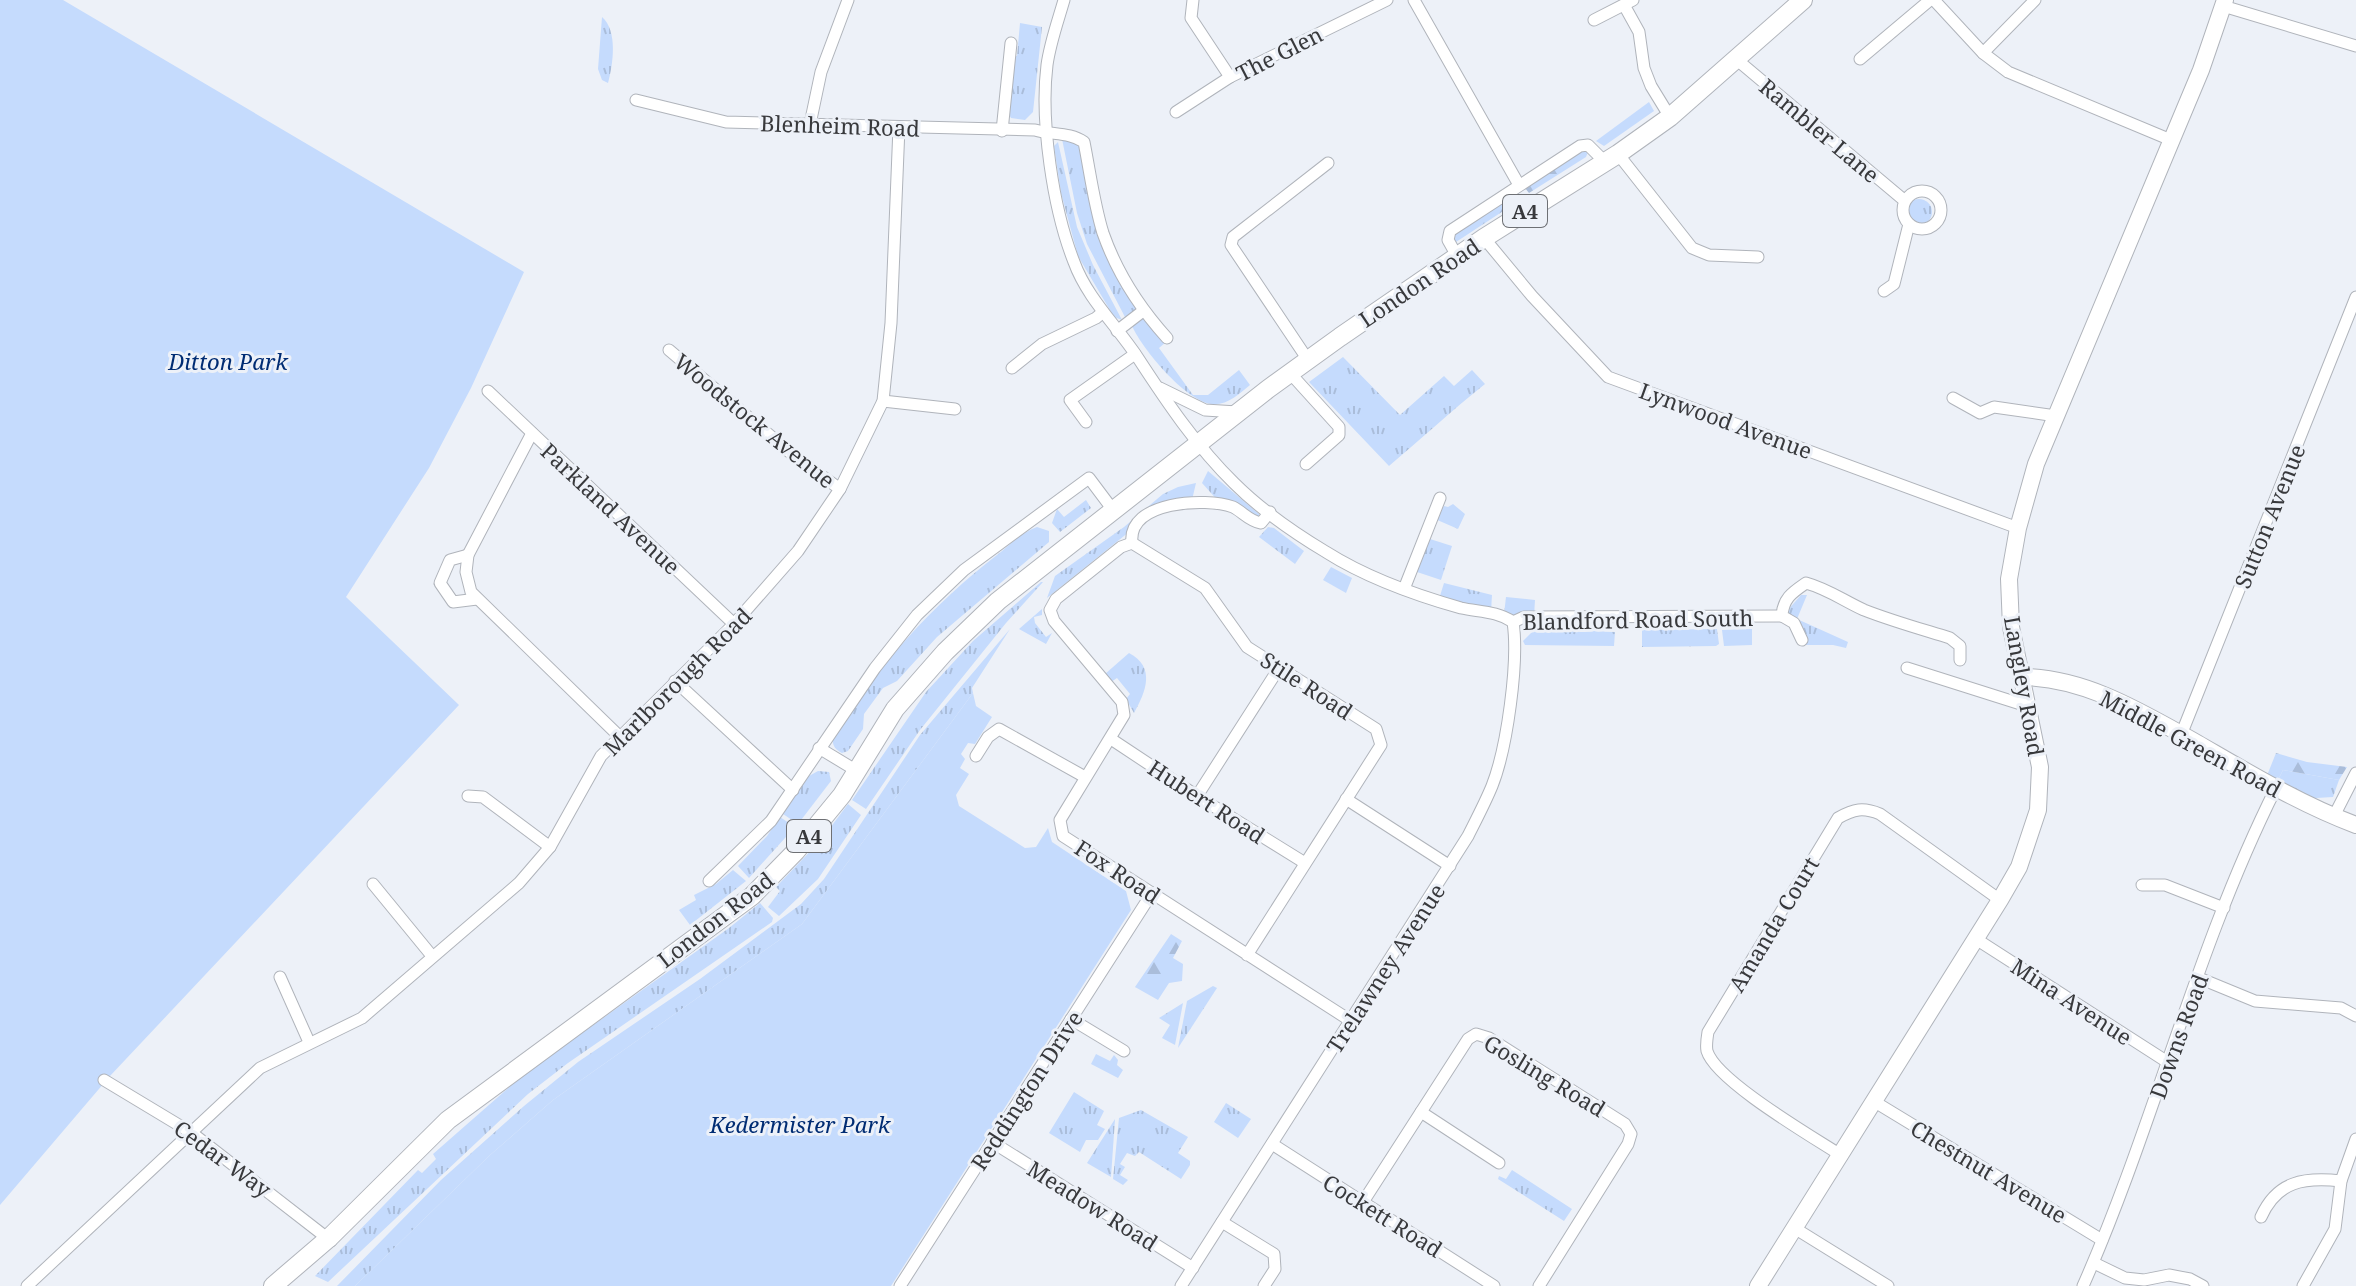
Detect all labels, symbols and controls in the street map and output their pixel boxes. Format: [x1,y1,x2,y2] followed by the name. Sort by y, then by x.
[1231,18,1327,88] street label: The Glen
[1754,71,1886,189] street label: Rambler Lane
[760,107,921,143] street label: Blenheim Road
[1503,195,1547,227] road number: A4
[1353,230,1486,334] street label: London Road
[167,346,289,376] park label: Ditton Park
[668,346,842,494] street label: Woodstock Avenue
[1635,375,1817,465] street label: Lynwood Avenue
[535,436,687,580] street label: Parkland Avenue
[2226,440,2312,592] street label: Sutton Avenue
[596,600,758,762] street label: Marlborough Road
[1522,602,1754,636] street label: Blandford Road South
[1998,614,2052,759] street label: Langley Road
[1255,644,1359,726] street label: Stile Road
[2095,682,2287,804] street label: Middle Green Road
[1143,752,1272,850] street label: Hubert Road
[787,820,831,852] road number: A4
[1069,832,1167,910] street label: Fox Road
[1721,851,1825,997] street label: Amanda Court
[651,864,780,974] street label: London Road
[1319,877,1451,1059] street label: Trelawney Avenue
[2006,951,2138,1051] street label: Mina Avenue
[2142,969,2215,1102] street label: Downs Road
[963,1004,1089,1176] street label: Reddington Drive
[1479,1027,1612,1123] street label: Gosling Road
[709,1109,892,1139] park label: Kedermister Park
[168,1113,278,1204] street label: Cedar Way
[1905,1113,2073,1229] street label: Chestnut Avenue
[1022,1153,1164,1257] street label: Meadow Road
[1318,1166,1449,1264] street label: Cockett Road

